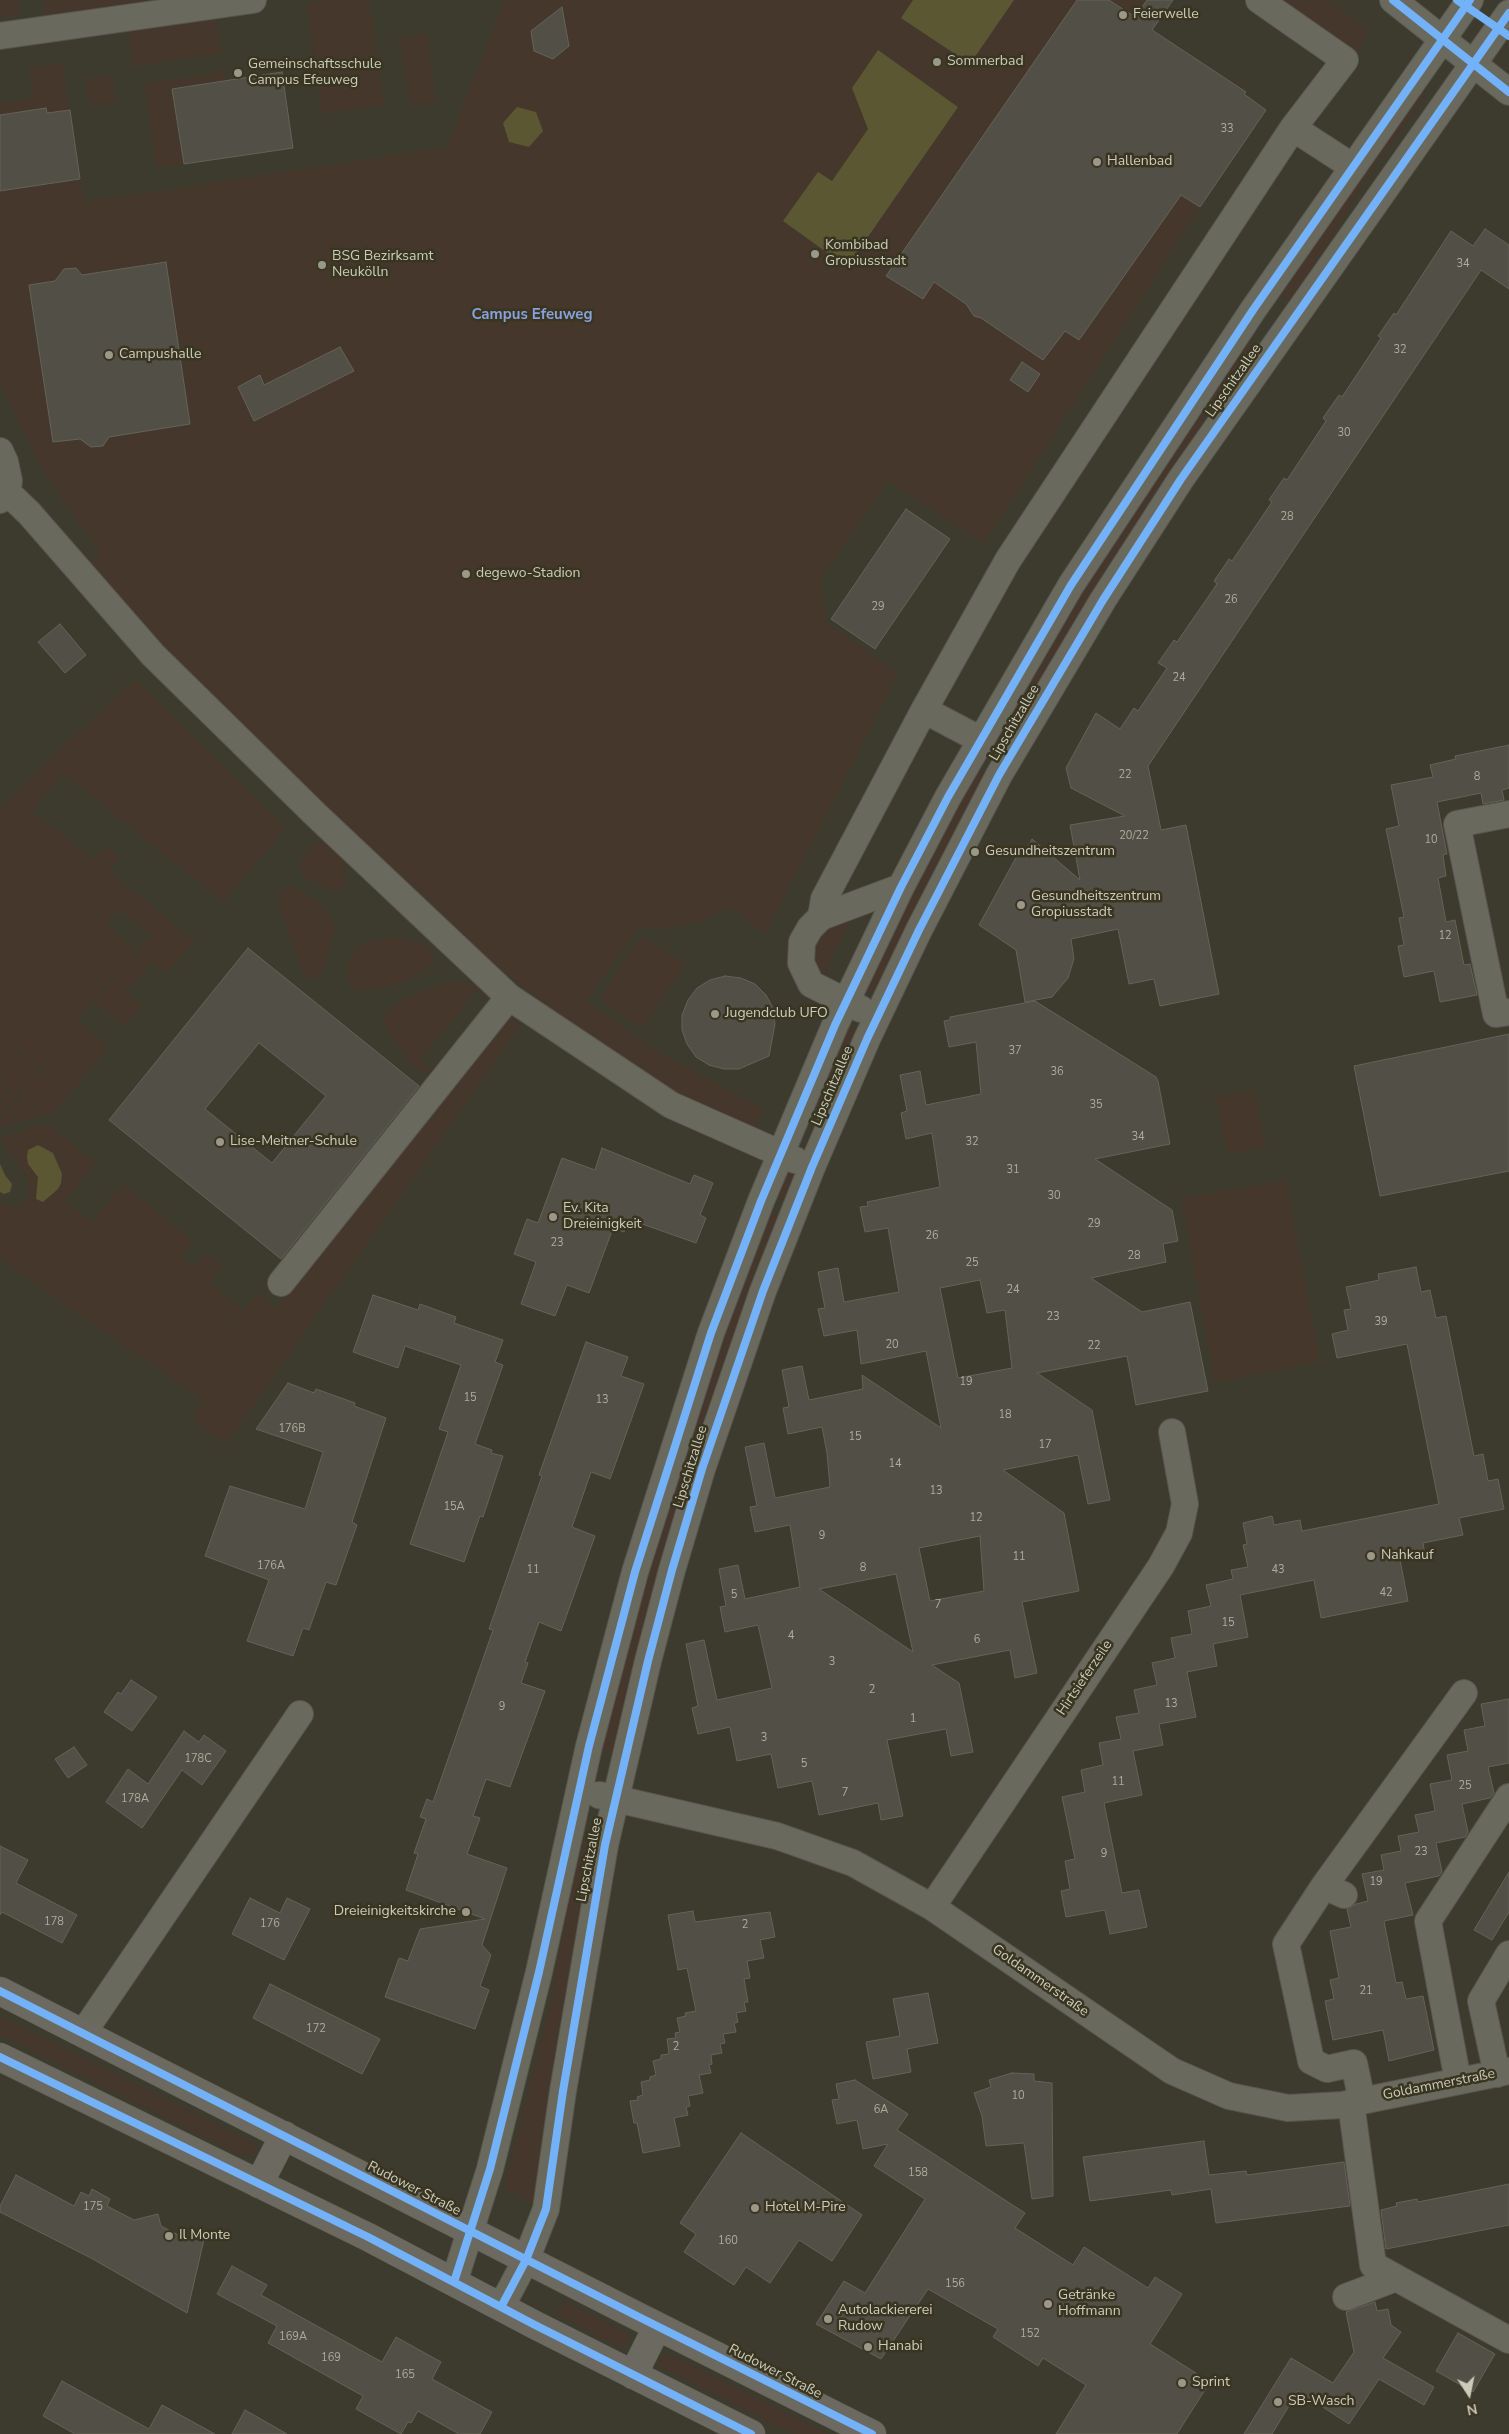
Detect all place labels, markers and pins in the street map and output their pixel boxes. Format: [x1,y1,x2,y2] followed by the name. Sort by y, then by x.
[1133,7,1199,23] place label: Feierwelle
[1117,9,1129,21] marker: Feierwelle
[947,54,1024,70] place label: Sommerbad
[931,56,943,68] marker: Sommerbad
[248,57,381,90] place label: Gemeinschaftsschule Campus Efeuweg
[232,67,244,79] marker: Gemeinschaftsschule Campus Efeuweg
[1107,154,1172,170] place label: Hallenbad
[1091,156,1103,168] marker: Hallenbad
[825,238,906,270] place label: Kombibad Gropiusstadt
[809,248,821,260] marker: Kombibad Gropiusstadt
[332,249,433,282] place label: BSG Bezirksamt Neukölln
[316,259,328,271] marker: BSG Bezirksamt Neukölln
[119,347,201,363] place label: Campushalle
[103,349,115,361] marker: Campushalle
[476,566,581,582] place label: degewo-Stadion
[460,568,472,580] marker: degewo-Stadion
[985,844,1115,860] place label: Gesundheitszentrum
[969,846,981,858] marker: Gesundheitszentrum
[1031,889,1161,922] place label: Gesundheitszentrum Gropiusstadt
[1015,899,1027,911] marker: Gesundheitszentrum Gropiusstadt
[725,1006,828,1022] place label: Jugendclub UFO
[709,1008,721,1020] marker: Jugendclub UFO
[230,1134,357,1150] place label: Lise-Meitner-Schule
[214,1136,226,1148] marker: Lise-Meitner-Schule
[563,1201,642,1234] place label: Ev. Kita Dreieinigkeit
[547,1211,559,1223] marker: Ev. Kita Dreieinigkeit
[1381,1548,1434,1564] place label: Nahkauf
[1365,1550,1377,1562] marker: Nahkauf
[334,1904,456,1920] place label: Dreieinigkeitskirche
[460,1906,472,1918] marker: Dreieinigkeitskirche
[765,2200,846,2216] place label: Hotel M-Pire
[749,2202,761,2214] marker: Hotel M-Pire
[179,2228,230,2244] place label: Il Monte
[163,2230,175,2242] marker: Il Monte
[1058,2288,1121,2320] place label: Getränke Hoffmann
[1042,2298,1054,2310] marker: Getränke Hoffmann
[838,2303,932,2336] place label: Autolackiererei Rudow
[822,2313,834,2325] marker: Autolackiererei Rudow
[878,2339,923,2355] place label: Hanabi
[862,2341,874,2353] marker: Hanabi
[1192,2375,1230,2391] place label: Sprint
[1176,2377,1188,2389] marker: Sprint
[1288,2394,1355,2410] place label: SB-Wasch
[1272,2396,1284,2408] marker: SB-Wasch

